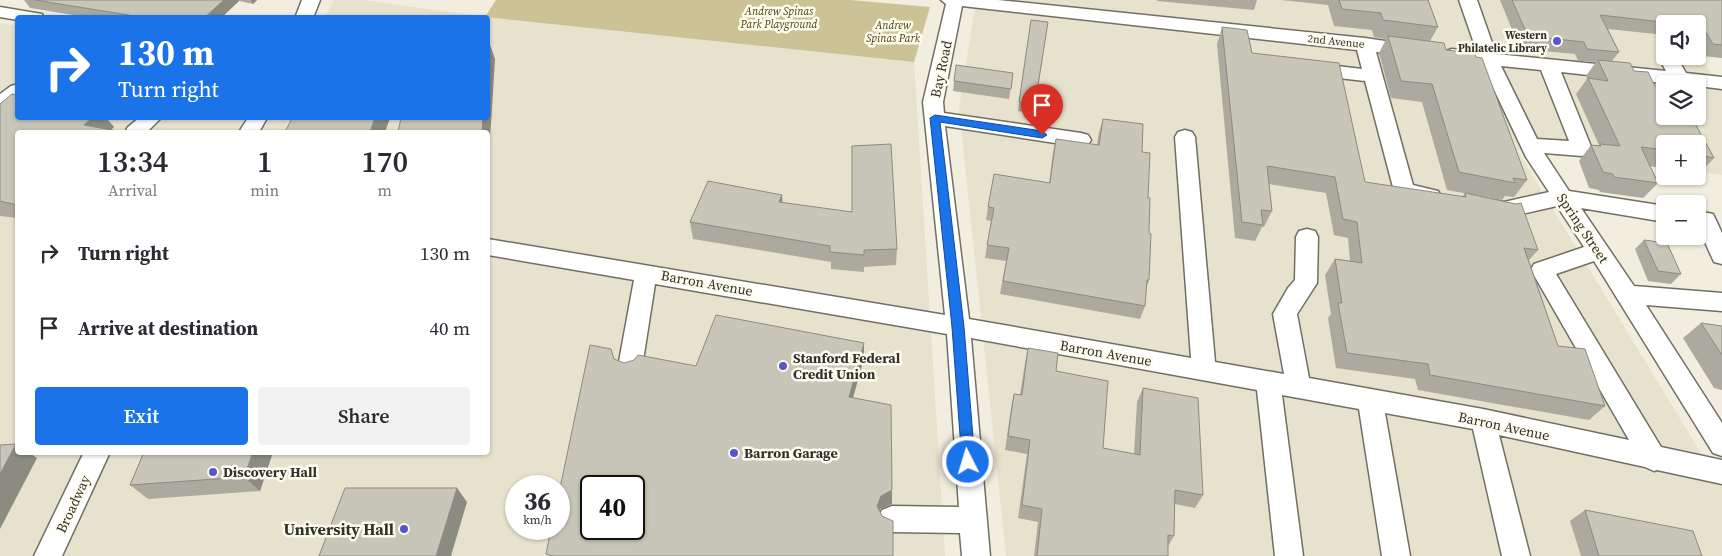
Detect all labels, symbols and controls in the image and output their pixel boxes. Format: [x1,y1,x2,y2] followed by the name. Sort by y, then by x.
[740,4,818,32] park label: Andrew Spinas Park Playground
[1656,15,1706,245] map controls
[1656,15,1706,65] button: sound
[866,18,921,46] park label: Andrew Spinas Park
[1458,28,1547,56] place label: Western Philatelic Library
[118,29,214,77] text: 130 m
[1307,31,1365,52] street label: 2nd Avenue
[35,35,100,100] icon: right
[1551,35,1563,47] marker: Western Philatelic Library
[925,39,957,99] street label: Bay Road
[118,74,219,104] text: Turn right
[1656,75,1706,125] button: layers
[1021,84,1063,135] pin
[1028,91,1056,119] icon: arrive
[1656,135,1706,185] button: +
[97,141,168,182] text: 13:34
[257,141,273,182] text: 1
[361,141,408,182] text: 170
[108,179,157,201] text: Arrival
[250,179,279,201] text: min
[377,179,392,201] text: m
[1552,189,1614,267] street label: Spring Street
[1656,195,1706,245] button: −
[35,239,63,267] icon: right
[78,240,169,266] text: Turn right
[420,240,470,266] text: 130 m
[659,265,755,301] street label: Barron Avenue
[35,314,63,342] icon: arrive
[78,315,258,341] text: Arrive at destination
[429,315,470,341] text: 40 m
[1058,335,1154,371] street label: Barron Avenue
[793,348,901,384] place label: Stanford Federal Credit Union
[777,360,789,372] marker: Stanford Federal Credit Union
[35,387,248,445] button: Exit
[258,387,470,445] button: Share
[1456,407,1552,445] street label: Barron Avenue
[941,435,993,487] position arrow
[744,443,838,463] place label: Barron Garage
[728,447,740,459] marker: Barron Garage
[223,462,317,482] place label: Discovery Hall
[207,466,219,478] marker: Discovery Hall
[51,471,95,536] street label: Broadway
[580,475,645,540] speed limit sign: 40
[524,484,551,518] text: 36
[523,512,552,528] text: km/h
[284,518,394,540] place label: University Hall
[398,523,410,535] marker: University Hall

